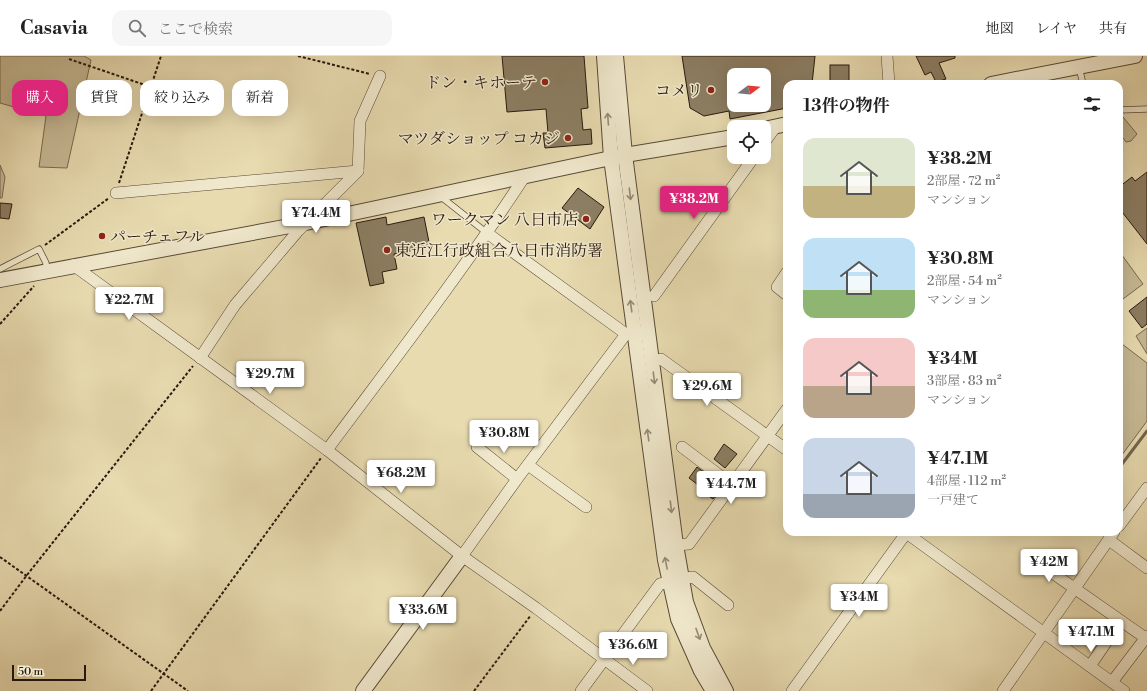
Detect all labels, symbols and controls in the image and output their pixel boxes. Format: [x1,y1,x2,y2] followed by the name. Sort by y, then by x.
[112,10,392,46] search box
[20,16,88,40] text: Casavia
[126,17,148,39] icon: search
[158,20,233,39] text: ここで検索
[986,20,1014,38] text: 地図
[1036,20,1077,38] text: レイヤ
[1099,20,1127,38] text: 共有
[727,68,771,112] north arrow
[727,68,771,164] map controls
[425,73,537,93] place label: ドン・キホーテ
[540,77,550,87] marker: ドン・キホーテ
[12,80,68,116] chip: 購入
[76,80,132,116] chip: 賃貸
[140,80,224,116] chip: 絞り込み
[232,80,288,116] chip: 新着
[655,81,703,101] place label: コメリ
[706,85,716,95] marker: コメリ
[1081,93,1103,115] icon: filters
[803,95,889,117] text: 13件の物件
[605,113,612,126] one-way arrow
[727,120,771,164] button: locate
[398,129,560,149] place label: マツダショップ コカジ
[563,133,573,143] marker: マツダショップ コカジ
[927,148,992,170] text: ¥38.2M
[835,154,883,202] icon: home
[927,173,1000,189] text: 2部屋 · 72 m²
[661,186,727,220] pin: ¥38.2M
[626,187,634,200] one-way arrow
[669,191,719,207] text: ¥38.2M
[927,192,991,208] text: マンション
[283,200,349,234] pin: ¥74.4M
[291,205,341,221] text: ¥74.4M
[431,210,578,230] place label: ワークマン 八日市店
[581,214,591,224] marker: ワークマン 八日市店
[110,227,205,247] place label: パーチェフル
[97,231,107,241] marker: パーチェフル
[395,241,603,261] place label: 東近江行政組合八日市消防署
[382,245,392,255] marker: 東近江行政組合八日市消防署
[927,248,994,270] text: ¥30.8M
[835,254,883,302] icon: home
[927,273,1002,289] text: 2部屋 · 54 m²
[96,287,162,321] pin: ¥22.7M
[104,292,154,308] text: ¥22.7M
[927,292,991,308] text: マンション
[627,300,635,313] one-way arrow
[927,348,978,370] text: ¥34M
[835,354,883,402] icon: home
[237,361,303,395] pin: ¥29.7M
[245,366,295,382] text: ¥29.7M
[650,371,658,384] one-way arrow
[674,373,740,407] pin: ¥29.6M
[927,373,1001,389] text: 3部屋 · 83 m²
[682,378,732,394] text: ¥29.6M
[927,392,991,408] text: マンション
[471,420,537,454] pin: ¥30.8M
[478,425,530,441] text: ¥30.8M
[644,429,652,442] one-way arrow
[927,448,989,470] text: ¥47.1M
[835,454,883,502] icon: home
[368,460,434,494] pin: ¥68.2M
[376,465,426,481] text: ¥68.2M
[698,471,764,505] pin: ¥44.7M
[927,473,1006,489] text: 4部屋 · 112 m²
[706,476,756,492] text: ¥44.7M
[927,492,979,508] text: 一戸建て
[667,500,675,513] one-way arrow
[1025,549,1073,583] pin: ¥42M
[1030,554,1068,570] text: ¥42M
[661,557,669,570] one-way arrow
[835,584,883,618] pin: ¥34M
[840,589,878,605] text: ¥34M
[390,597,456,631] pin: ¥33.6M
[398,602,448,618] text: ¥33.6M
[1058,619,1124,653] pin: ¥47.1M
[1067,624,1115,640] text: ¥47.1M
[694,627,702,639] one-way arrow
[600,632,666,666] pin: ¥36.6M
[608,637,658,653] text: ¥36.6M
[12,663,86,682] scale bar
[18,665,43,679] text: 50 m

